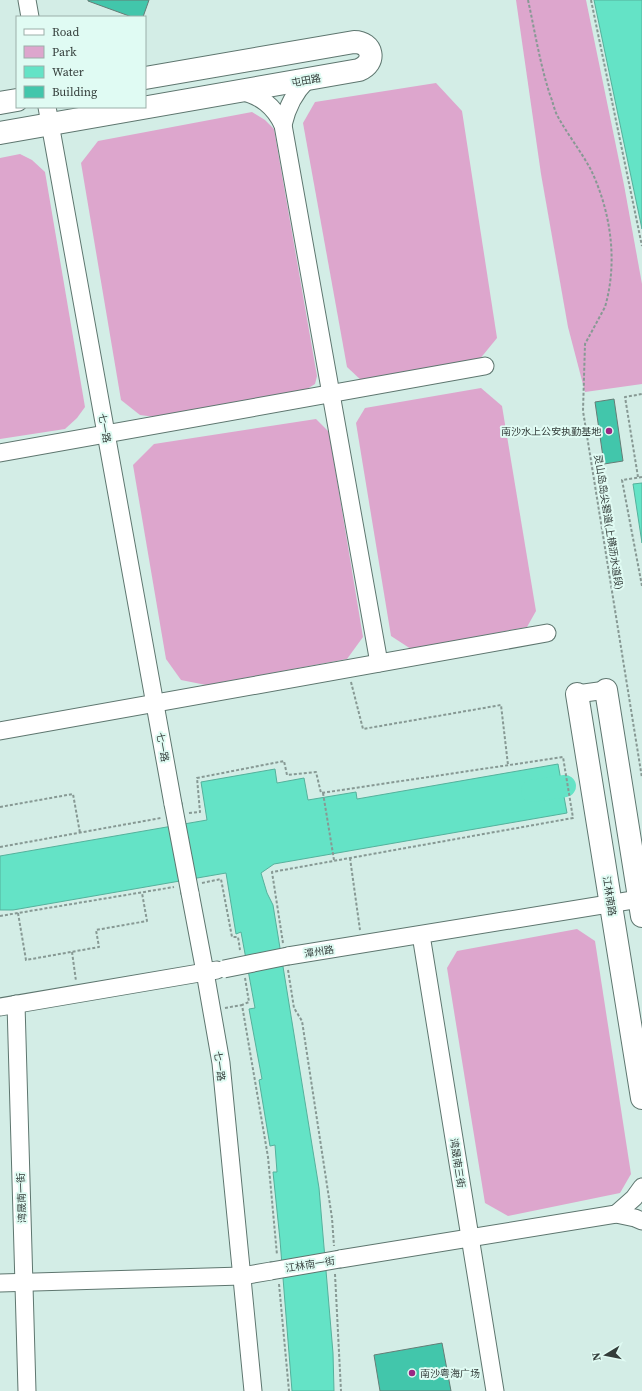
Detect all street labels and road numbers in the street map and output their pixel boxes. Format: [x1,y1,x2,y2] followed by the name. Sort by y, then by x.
[290,71,322,89] street label: 屯田路
[96,412,114,444] street label: 七一路
[591,454,626,591] street label: 灵山岛岛尖碧道(上横沥水道段)
[154,731,172,763] street label: 七一路
[600,875,619,917] street label: 江林南路
[303,943,335,960] street label: 潭州路
[211,1050,228,1082] street label: 七一路
[447,1137,468,1189] street label: 湾晟南三街
[14,1173,29,1223] street label: 湾晟南一街
[284,1254,336,1275] street label: 江林南一街

